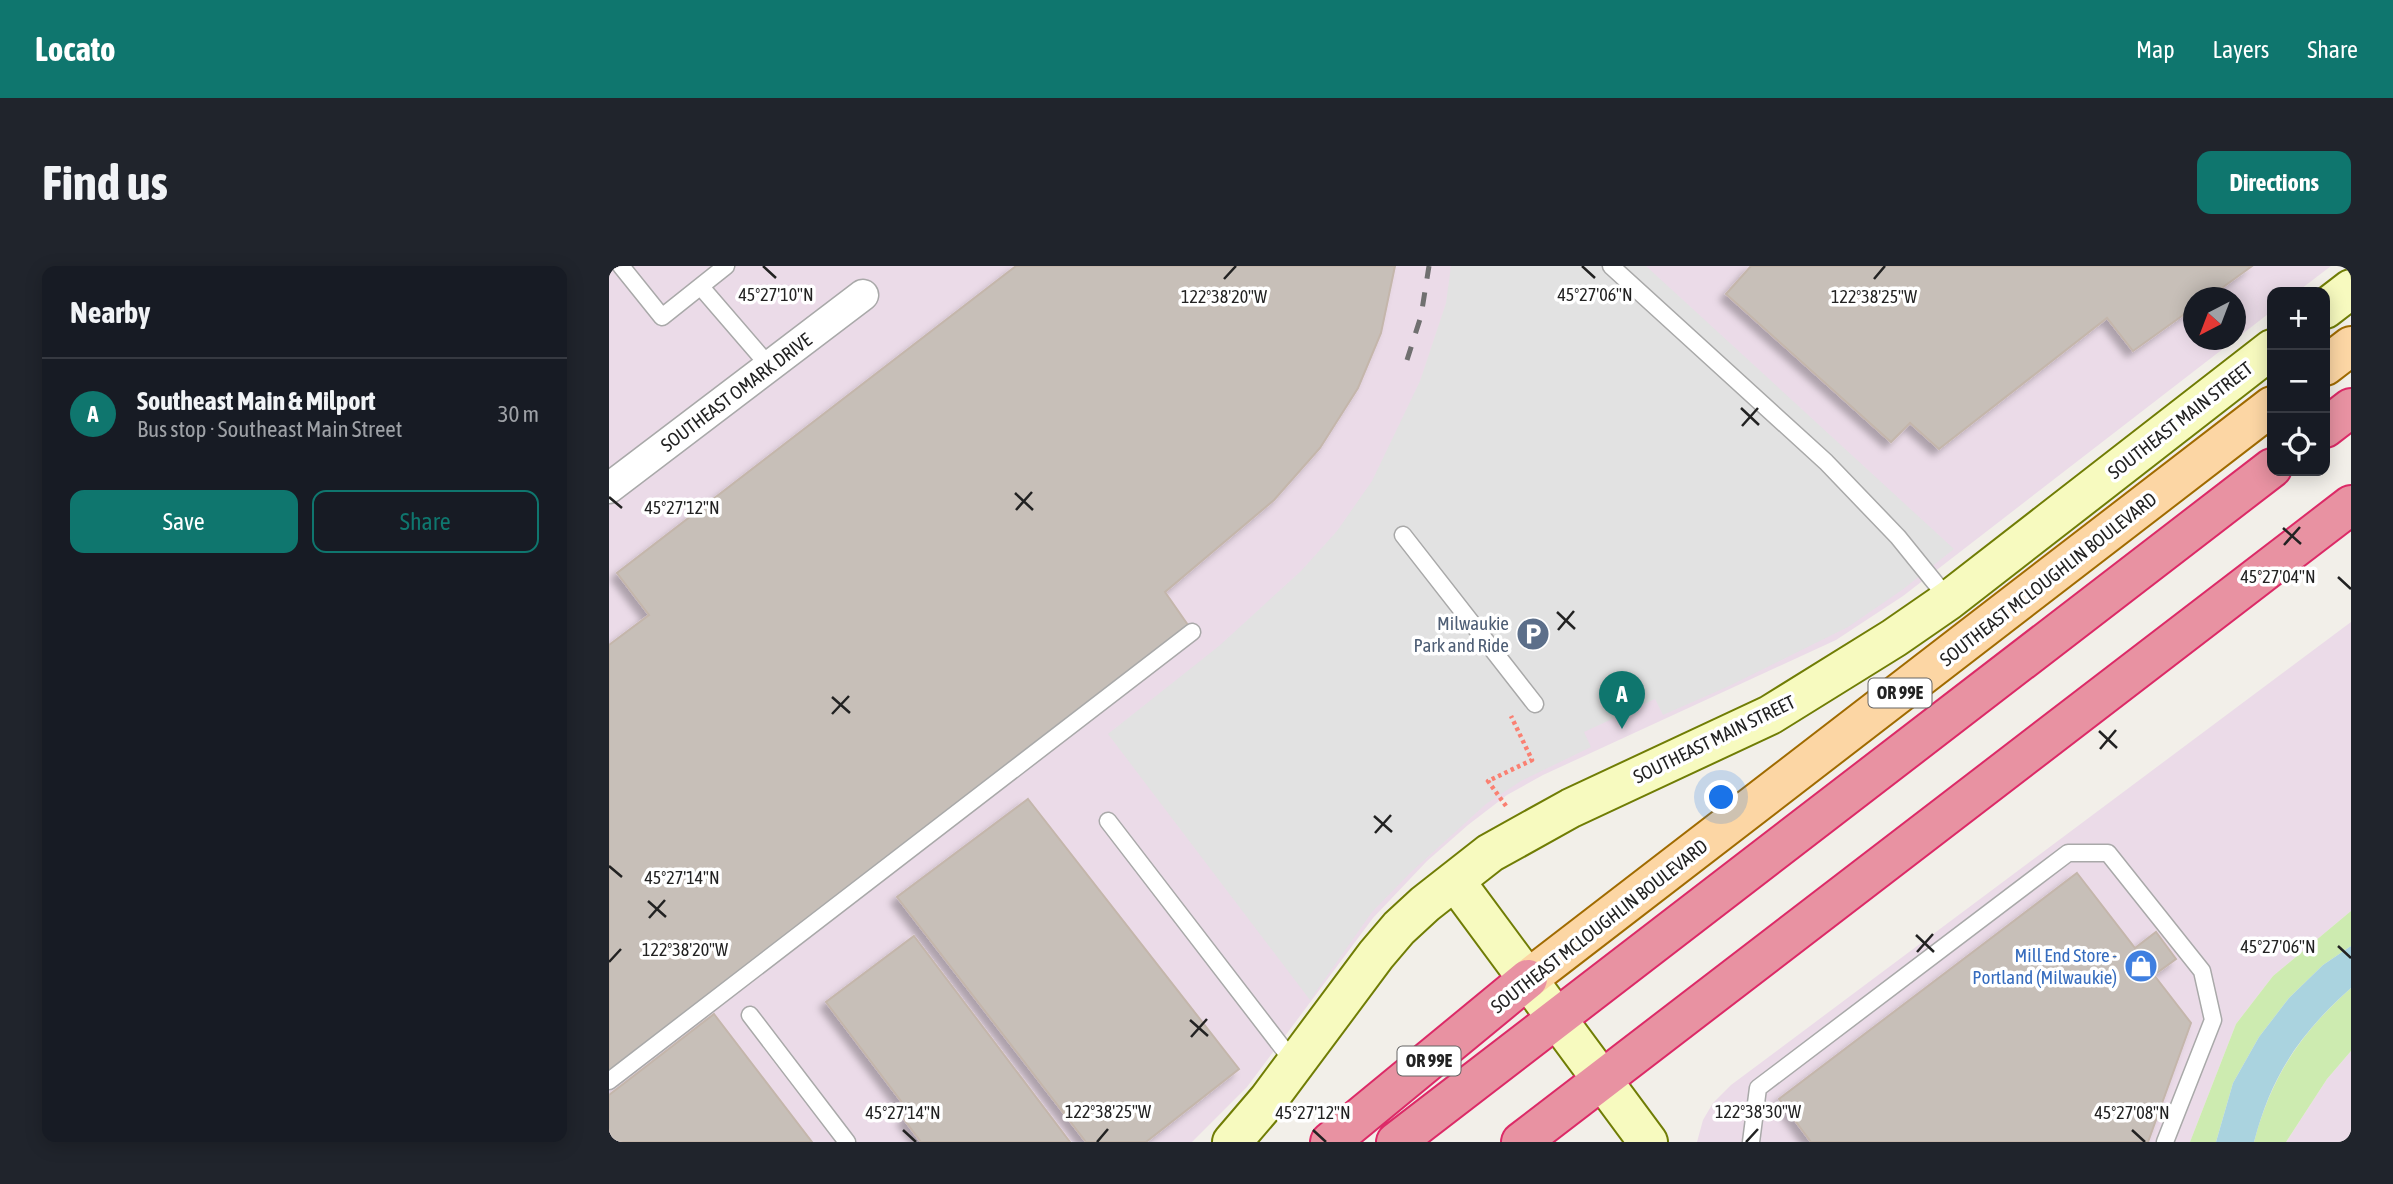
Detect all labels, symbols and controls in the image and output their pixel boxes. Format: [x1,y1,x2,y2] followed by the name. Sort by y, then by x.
[35,30,116,68] text: Locato
[2136,36,2175,63] text: Map
[2213,36,2269,63] text: Layers
[2307,36,2358,63] text: Share
[2197,151,2351,214] button: Directions
[42,154,168,210] text: Find us
[738,284,814,305] text: 45°27'10"N
[1557,284,1633,305] text: 45°27'06"N
[1181,286,1267,307] text: 122°38'20"W
[1831,286,1917,307] text: 122°38'25"W
[2183,287,2246,350] north arrow
[2267,287,2330,476] map controls
[2267,287,2330,350] button: +
[70,295,150,329] text: Nearby
[656,328,816,456] street label: SOUTHEAST OMARK DRIVE
[2267,350,2330,413] button: −
[2103,356,2257,483] street label: SOUTHEAST MAIN STREET
[137,386,375,416] text: Southeast Main & Milport
[87,401,99,427] text: A
[498,401,539,427] text: 30 m
[2267,413,2330,476] button: locate
[137,416,402,442] text: Bus stop · Southeast Main Street
[1935,488,2161,670] street label: SOUTHEAST MCLOUGHLIN BOULEVARD
[70,490,298,553] button: Save
[312,490,539,553] button: Share
[644,497,720,518] text: 45°27'12"N
[2240,566,2316,587] text: 45°27'04"N
[1414,612,1509,656] place label: Milwaukie Park and Ride
[1514,615,1552,653] parking icon: Milwaukie Park and Ride
[1599,671,1645,729] pin: A
[1869,678,1931,708] road number: OR 99E
[1630,690,1799,788] street label: SOUTHEAST MAIN STREET
[1704,780,1738,814] your location
[1486,835,1712,1017] street label: SOUTHEAST MCLOUGHLIN BOULEVARD
[644,867,720,888] text: 45°27'14"N
[2240,936,2316,957] text: 45°27'06"N
[642,939,728,960] text: 122°38'20"W
[1972,944,2117,988] place label: Mill End Store - Portland (Milwaukie)
[2122,947,2160,985] shop icon: Mill End Store - Portland (Milwaukie)
[1397,1046,1461,1076] road number: OR 99E
[1065,1101,1151,1122] text: 122°38'25"W
[1715,1101,1801,1122] text: 122°38'30"W
[865,1102,941,1123] text: 45°27'14"N
[1275,1102,1351,1123] text: 45°27'12"N
[2094,1102,2170,1123] text: 45°27'08"N

